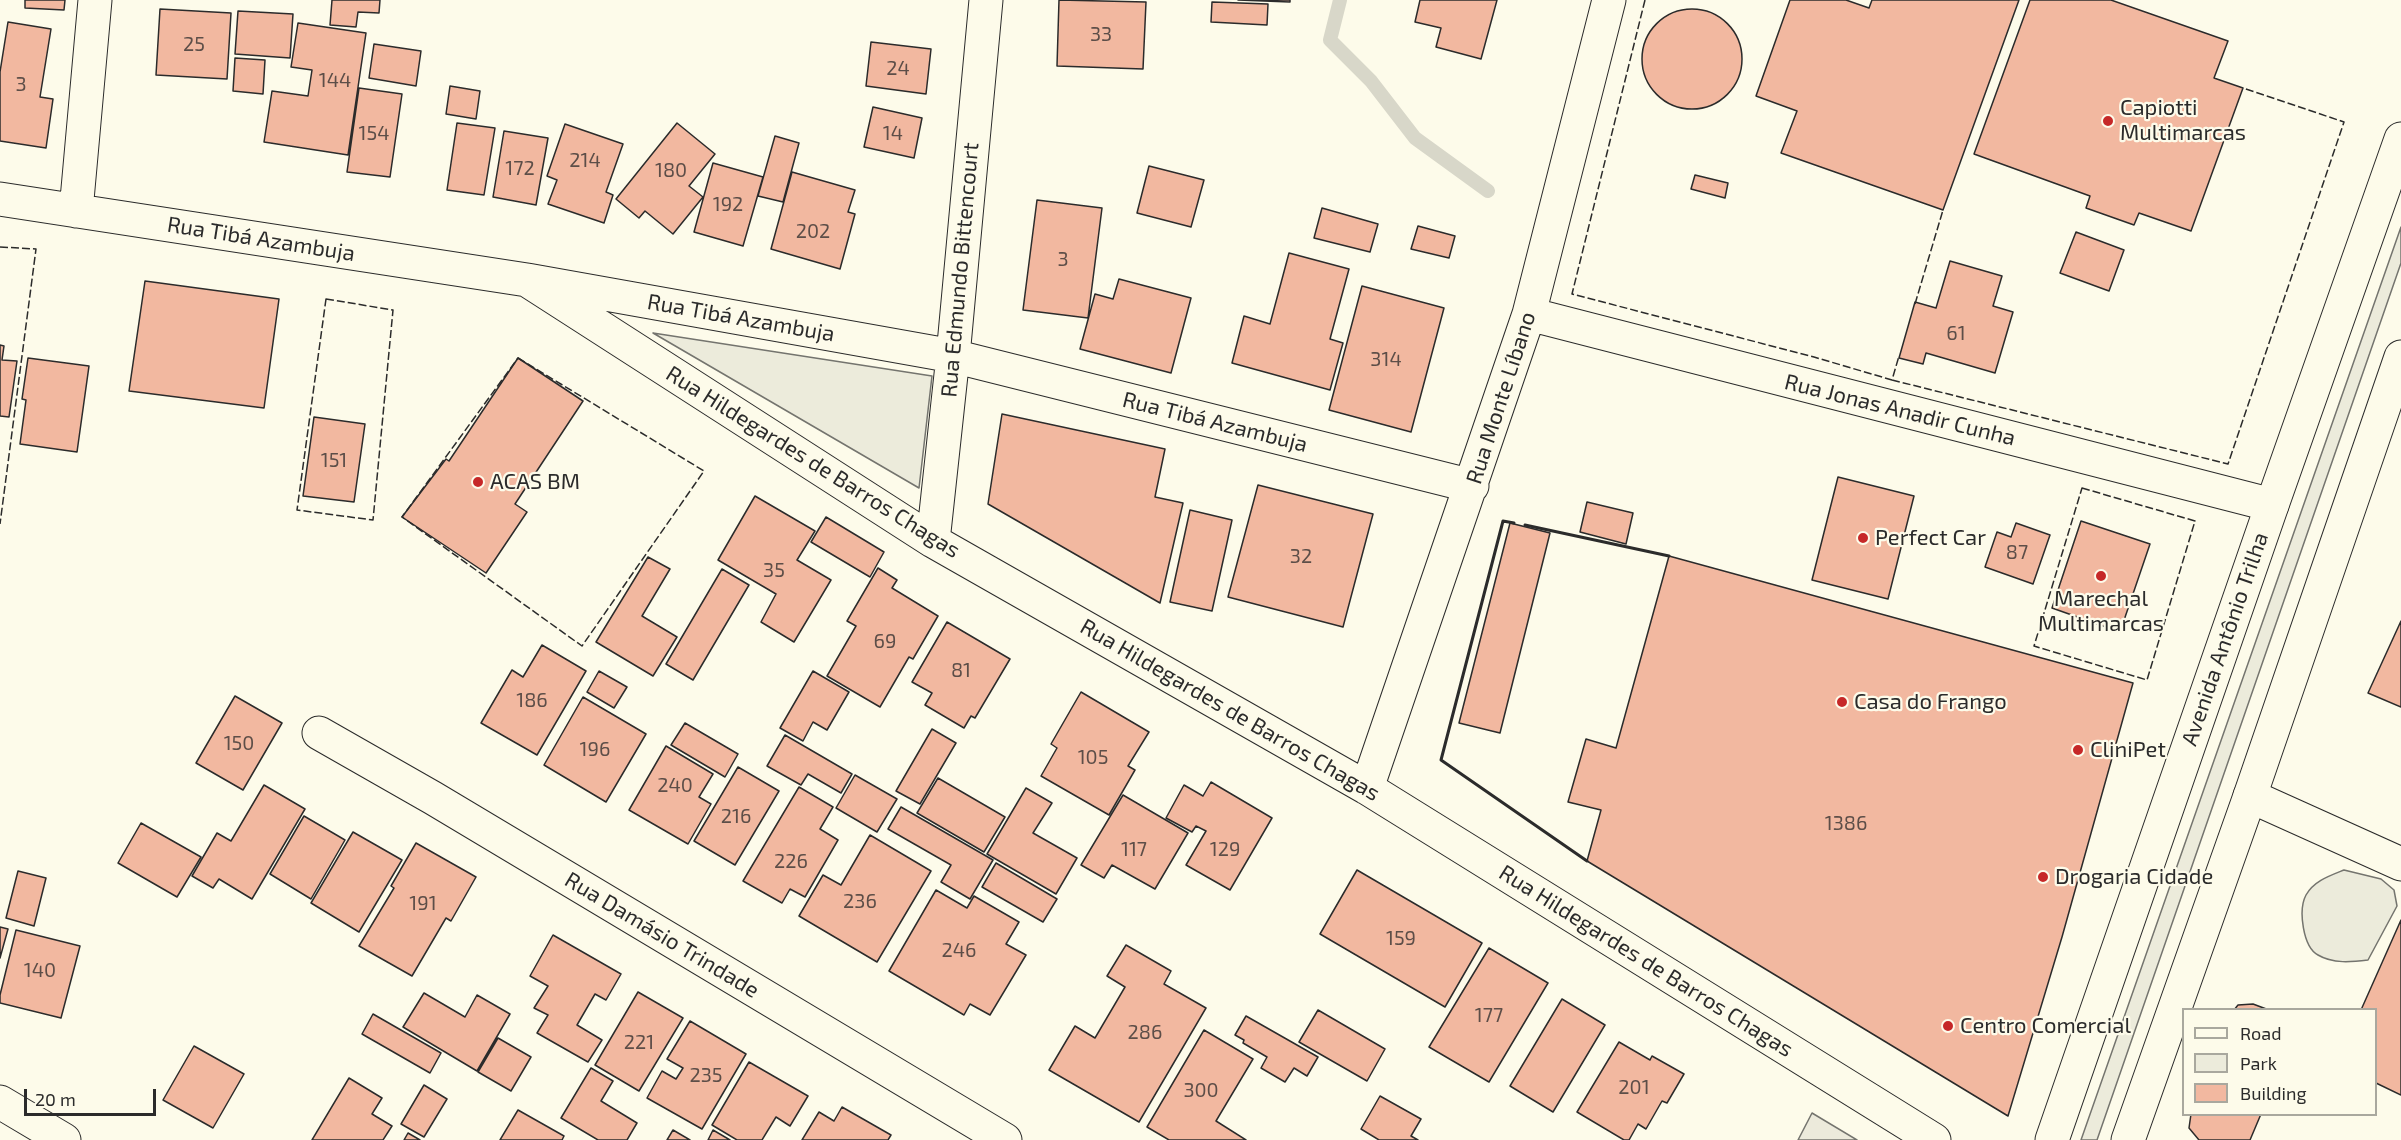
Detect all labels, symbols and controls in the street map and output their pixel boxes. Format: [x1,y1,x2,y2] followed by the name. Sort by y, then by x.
[1090,22,1112,46] house number: 33
[183,32,205,56] house number: 25
[886,56,910,80] house number: 24
[319,68,351,92] house number: 144
[15,72,27,96] house number: 3
[2120,95,2246,146] place label: Capiotti Multimarcas
[2101,114,2115,128] marker: Capiotti Multimarcas
[359,121,389,145] house number: 154
[883,121,903,145] house number: 14
[936,141,984,399] street label: Rua Edmundo Bittencourt
[569,148,601,172] house number: 214
[505,156,535,180] house number: 172
[655,158,687,182] house number: 180
[713,192,743,216] house number: 192
[165,211,357,267] street label: Rua Tibá Azambuja
[796,219,830,243] house number: 202
[1057,247,1069,271] house number: 3
[645,289,837,347] street label: Rua Tibá Azambuja
[1461,309,1541,487] street label: Rua Monte Líbano
[1946,321,1966,345] house number: 61
[1370,347,1402,371] house number: 314
[661,360,965,564] street label: Rua Hildegardes de Barros Chagas
[1782,369,2018,451] street label: Rua Jonas Anadir Cunha
[1120,386,1310,458] street label: Rua Tibá Azambuja
[321,448,347,472] house number: 151
[490,469,580,495] place label: ACAS BM
[471,475,485,489] marker: ACAS BM
[1875,525,1986,551] place label: Perfect Car
[2176,529,2274,749] street label: Avenida Antônio Trilha
[1856,531,1870,545] marker: Perfect Car
[2006,540,2028,564] house number: 87
[1290,544,1312,568] house number: 32
[763,558,785,582] house number: 35
[2094,569,2108,583] marker: Marechal Multimarcas
[2038,586,2164,638] place label: Marechal Multimarcas
[1076,613,1384,807] street label: Rua Hildegardes de Barros Chagas
[874,629,896,653] house number: 69
[951,658,971,682] house number: 81
[516,688,548,712] house number: 186
[1854,689,2007,715] place label: Casa do Frango
[1835,695,1849,709] marker: Casa do Frango
[224,731,254,755] house number: 150
[580,737,610,761] house number: 196
[2090,737,2166,763] place label: CliniPet
[2071,743,2085,757] marker: CliniPet
[1078,745,1108,769] house number: 105
[657,773,693,797] house number: 240
[721,804,751,828] house number: 216
[1825,811,1867,835] house number: 1386
[1121,837,1147,861] house number: 117
[1210,837,1240,861] house number: 129
[774,849,808,873] house number: 226
[1494,859,1798,1063] street label: Rua Hildegardes de Barros Chagas
[2055,864,2213,890] place label: Drogaria Cidade
[560,866,764,1004] street label: Rua Damásio Trindade
[2036,870,2050,884] marker: Drogaria Cidade
[843,889,877,913] house number: 236
[409,891,437,915] house number: 191
[1386,926,1416,950] house number: 159
[942,938,976,962] house number: 246
[24,958,56,982] house number: 140
[1475,1003,1503,1027] house number: 177
[2182,1008,2377,1116] legend
[1960,1013,2131,1039] place label: Centro Comercial
[1941,1019,1955,1033] marker: Centro Comercial
[1128,1020,1162,1044] house number: 286
[2240,1022,2281,1044] text: Road
[624,1030,654,1054] house number: 221
[2240,1052,2277,1074] text: Park
[689,1063,723,1087] house number: 235
[1618,1075,1650,1099] house number: 201
[27,1077,159,1115] scale bar
[1183,1078,1219,1102] house number: 300
[2240,1082,2307,1104] text: Building
[35,1088,76,1110] text: 20 m

